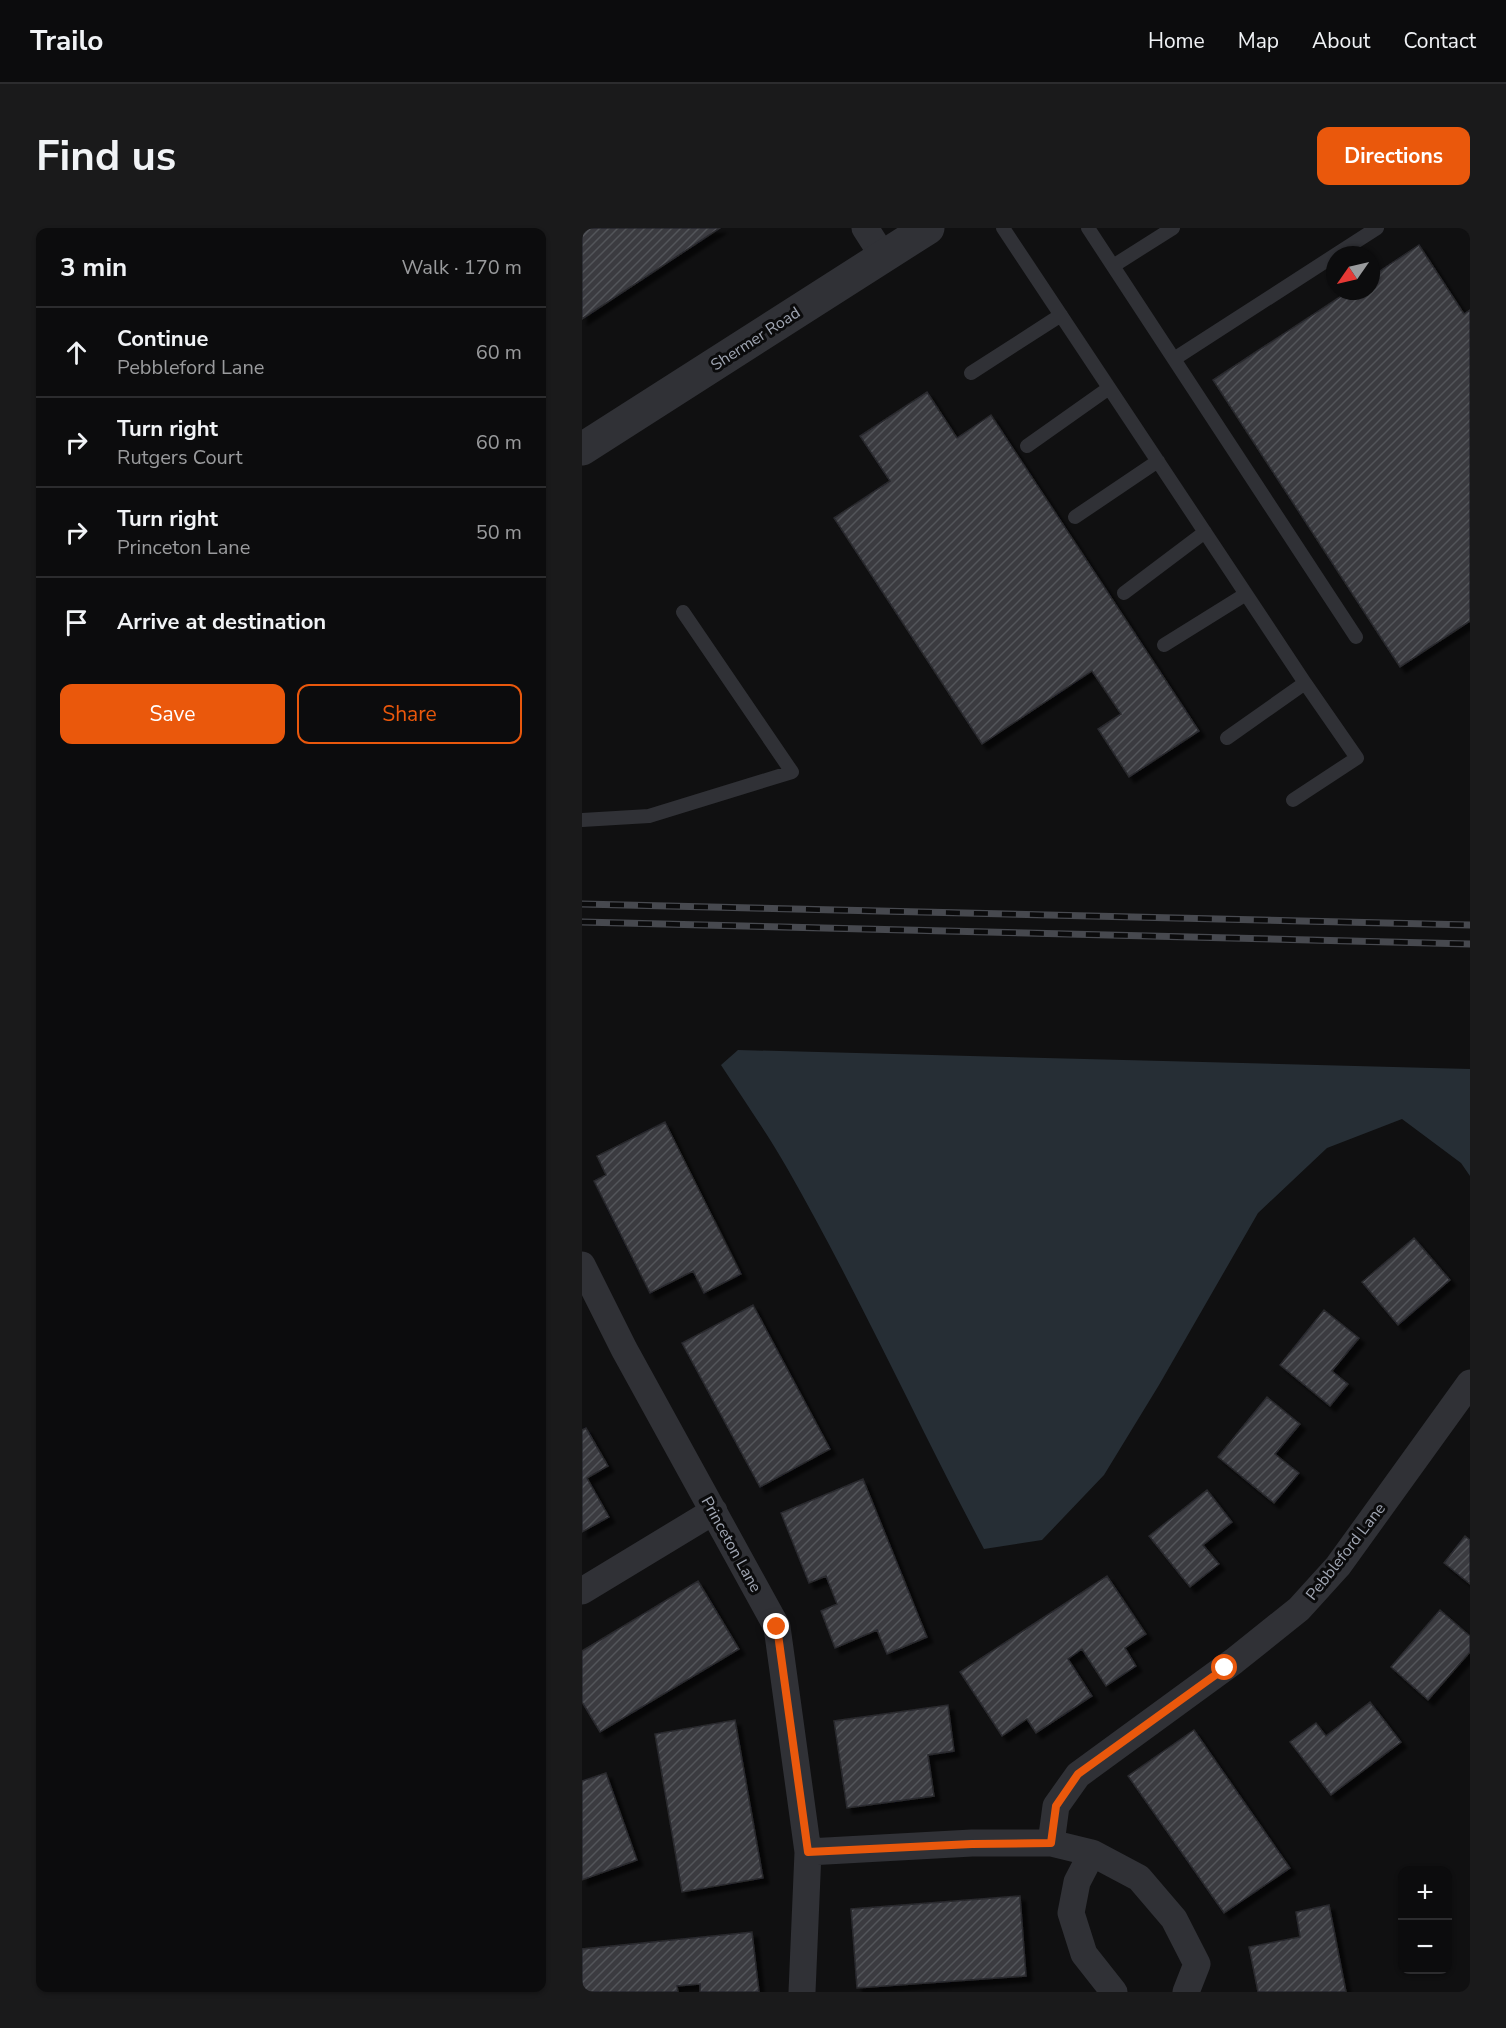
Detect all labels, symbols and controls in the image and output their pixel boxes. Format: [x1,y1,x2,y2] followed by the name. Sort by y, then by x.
[30,22,103,60] text: Trailo
[1148,27,1205,55] text: Home
[1238,27,1279,55] text: Map
[1312,27,1370,55] text: About
[1403,27,1476,55] text: Contact
[1317,127,1470,185] button: Directions
[36,128,176,185] text: Find us
[1326,246,1380,300] north arrow
[60,250,127,285] text: 3 min
[402,254,522,281] text: Walk · 170 m
[707,302,804,376] street label: Shermer Road
[117,324,208,354] text: Continue
[60,336,93,369] icon: ahead
[476,339,522,366] text: 60 m
[117,354,264,381] text: Pebbleford Lane
[117,414,218,444] text: Turn right
[60,426,93,459] icon: right
[476,429,522,456] text: 60 m
[117,444,242,471] text: Rutgers Court
[117,504,218,534] text: Turn right
[60,516,93,549] icon: right
[476,519,522,546] text: 50 m
[117,534,250,561] text: Princeton Lane
[60,606,93,639] icon: arrive
[117,607,326,637] text: Arrive at destination
[60,684,285,744] button: Save
[297,684,522,744] button: Share
[696,1493,767,1596] street label: Princeton Lane
[1301,1498,1391,1605] street label: Pebbleford Lane
[763,1613,789,1639] route end
[1211,1654,1237,1680] route start
[1398,1866,1452,1974] map controls
[1398,1866,1452,1920] button: +
[1398,1920,1452,1974] button: −

